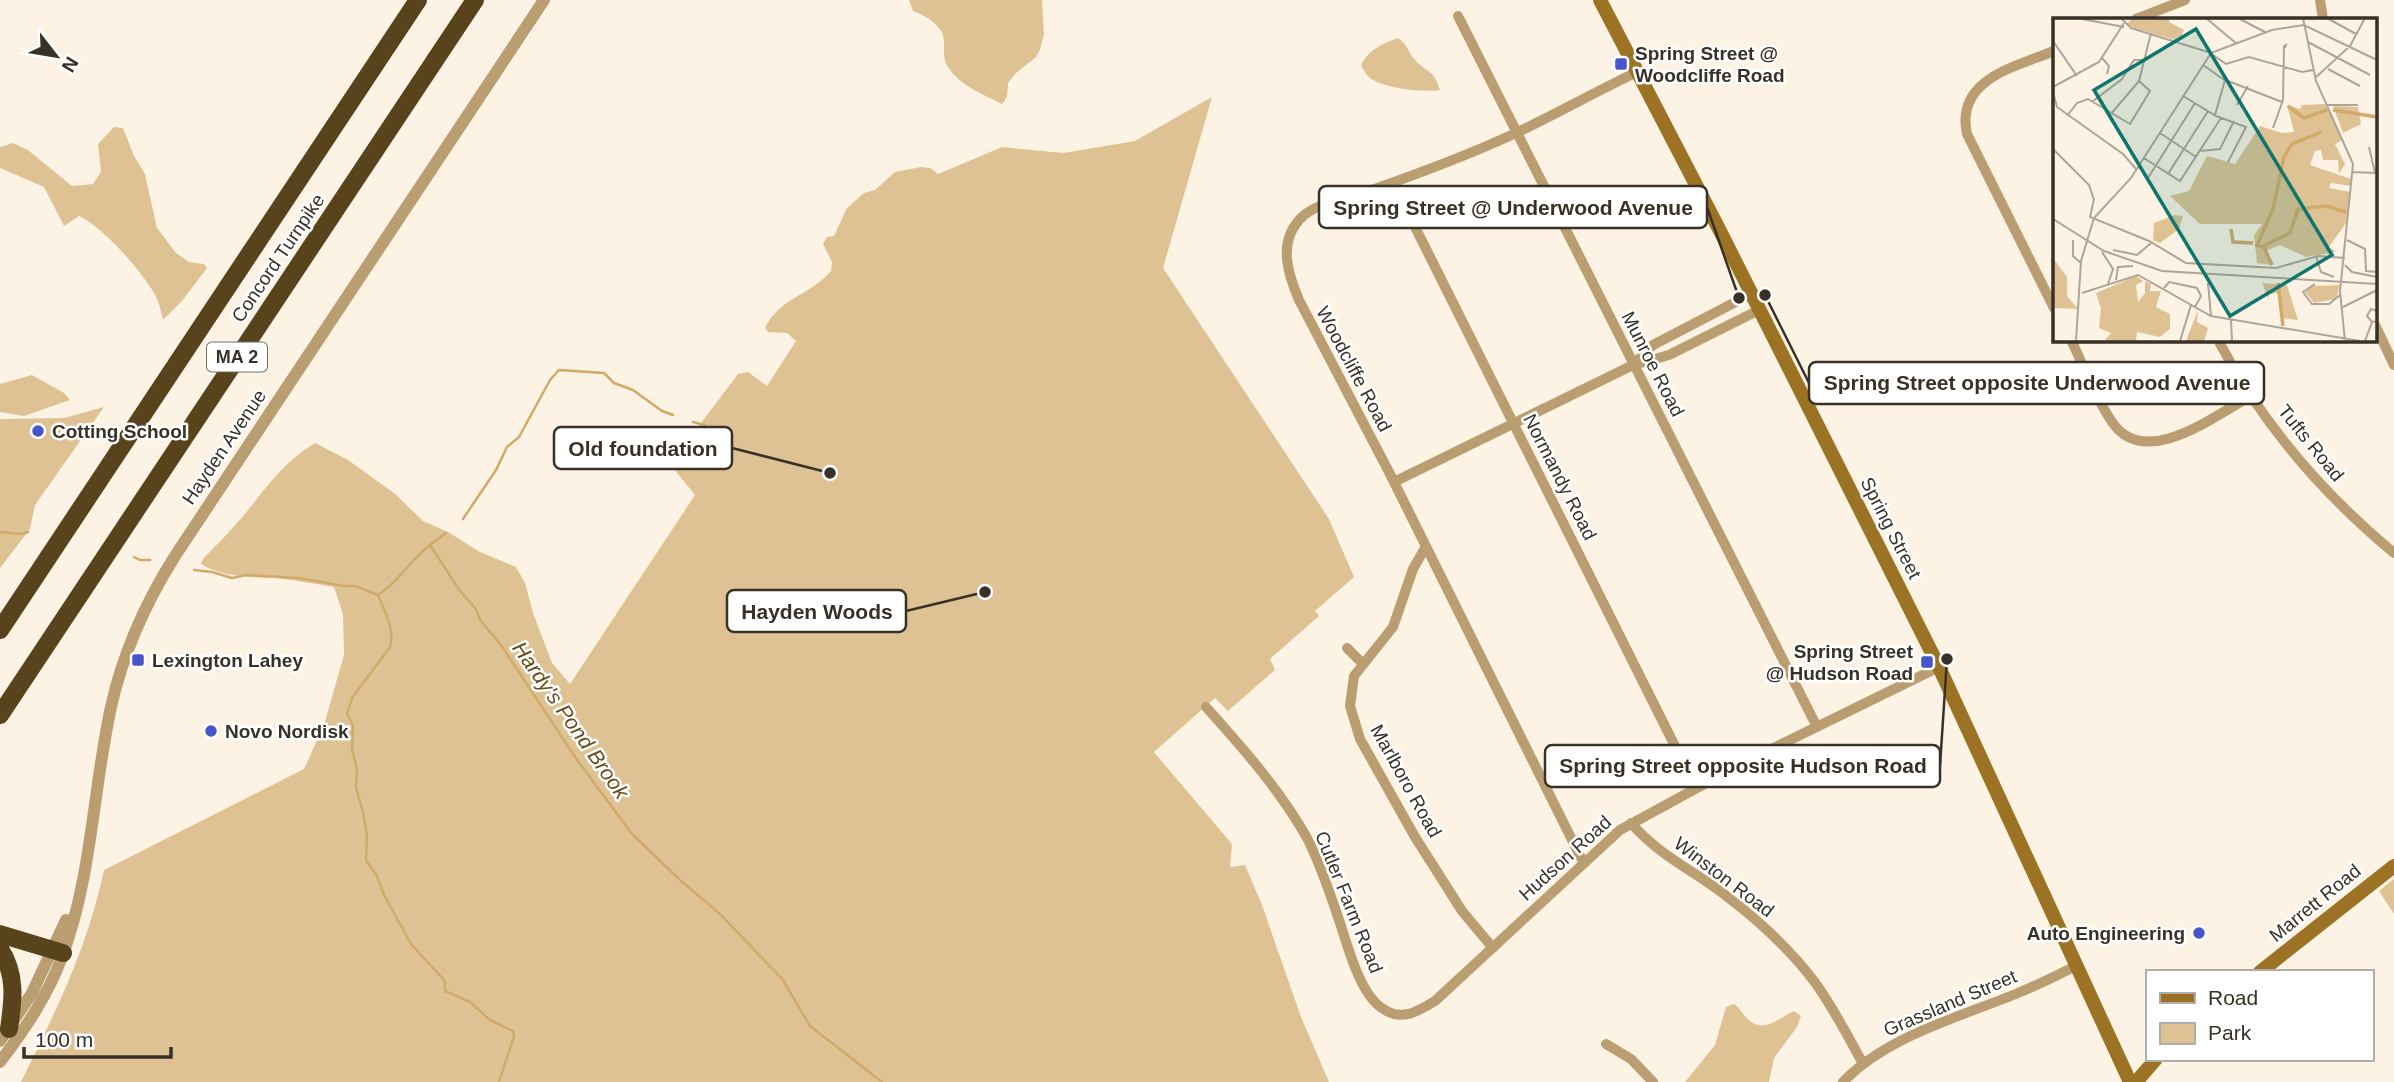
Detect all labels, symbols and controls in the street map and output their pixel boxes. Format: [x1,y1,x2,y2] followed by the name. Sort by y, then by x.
[2053,18,2376,341] inset map
[21,21,91,91] north arrow
[1635,43,1785,86] place label: Spring Street @ Woodcliffe Road
[58,53,83,76] text: N
[1613,56,1629,72] marker: Spring Street @ Woodcliffe Road
[1319,186,1707,228] callout: Spring Street @ Underwood Avenue
[227,190,329,326] street label: Concord Turnpike
[1333,196,1693,219] text: Spring Street @ Underwood Avenue
[1312,303,1396,435] street label: Woodcliffe Road
[1618,308,1688,420] street label: Munroe Road
[207,342,267,372] road number: MA 2
[1809,362,2264,404] callout: Spring Street opposite Underwood Avenue
[1824,371,2250,394] text: Spring Street opposite Underwood Avenue
[178,386,270,508] street label: Hayden Avenue
[2274,401,2348,485] street label: Tufts Road
[1519,411,1601,543] street label: Normandy Road
[52,421,187,442] place label: Cotting School
[30,423,46,439] marker: Cotting School
[554,427,732,469] callout: Old foundation
[568,437,718,460] text: Old foundation
[1856,474,1926,583] street label: Spring Street
[727,590,906,632] callout: Hayden Woods
[741,600,893,623] text: Hayden Woods
[508,637,635,804] water label: Hardy's Pond Brook
[1766,641,1914,684] place label: Spring Street @ Hudson Road
[152,650,303,671] place label: Lexington Lahey
[130,652,146,668] marker: Lexington Lahey
[1919,654,1935,670] marker: Spring Street @ Hudson Road
[225,721,349,742] place label: Novo Nordisk
[1366,721,1446,841] street label: Marlboro Road
[203,723,219,739] marker: Novo Nordisk
[1545,745,1940,787] callout: Spring Street opposite Hudson Road
[1559,754,1927,777] text: Spring Street opposite Hudson Road
[1515,811,1615,905] street label: Hudson Road
[1311,828,1387,976] street label: Cutler Farm Road
[1670,833,1778,921] street label: Winston Road
[2265,860,2365,946] street label: Marrett Road
[2027,923,2185,944] place label: Auto Engineering
[2191,925,2207,941] marker: Auto Engineering
[1880,965,2020,1041] street label: Grassland Street
[2146,970,2373,1061] legend
[2208,986,2258,1009] text: Road
[24,1016,172,1060] scale bar
[2208,1021,2252,1044] text: Park
[35,1028,93,1051] text: 100 m

